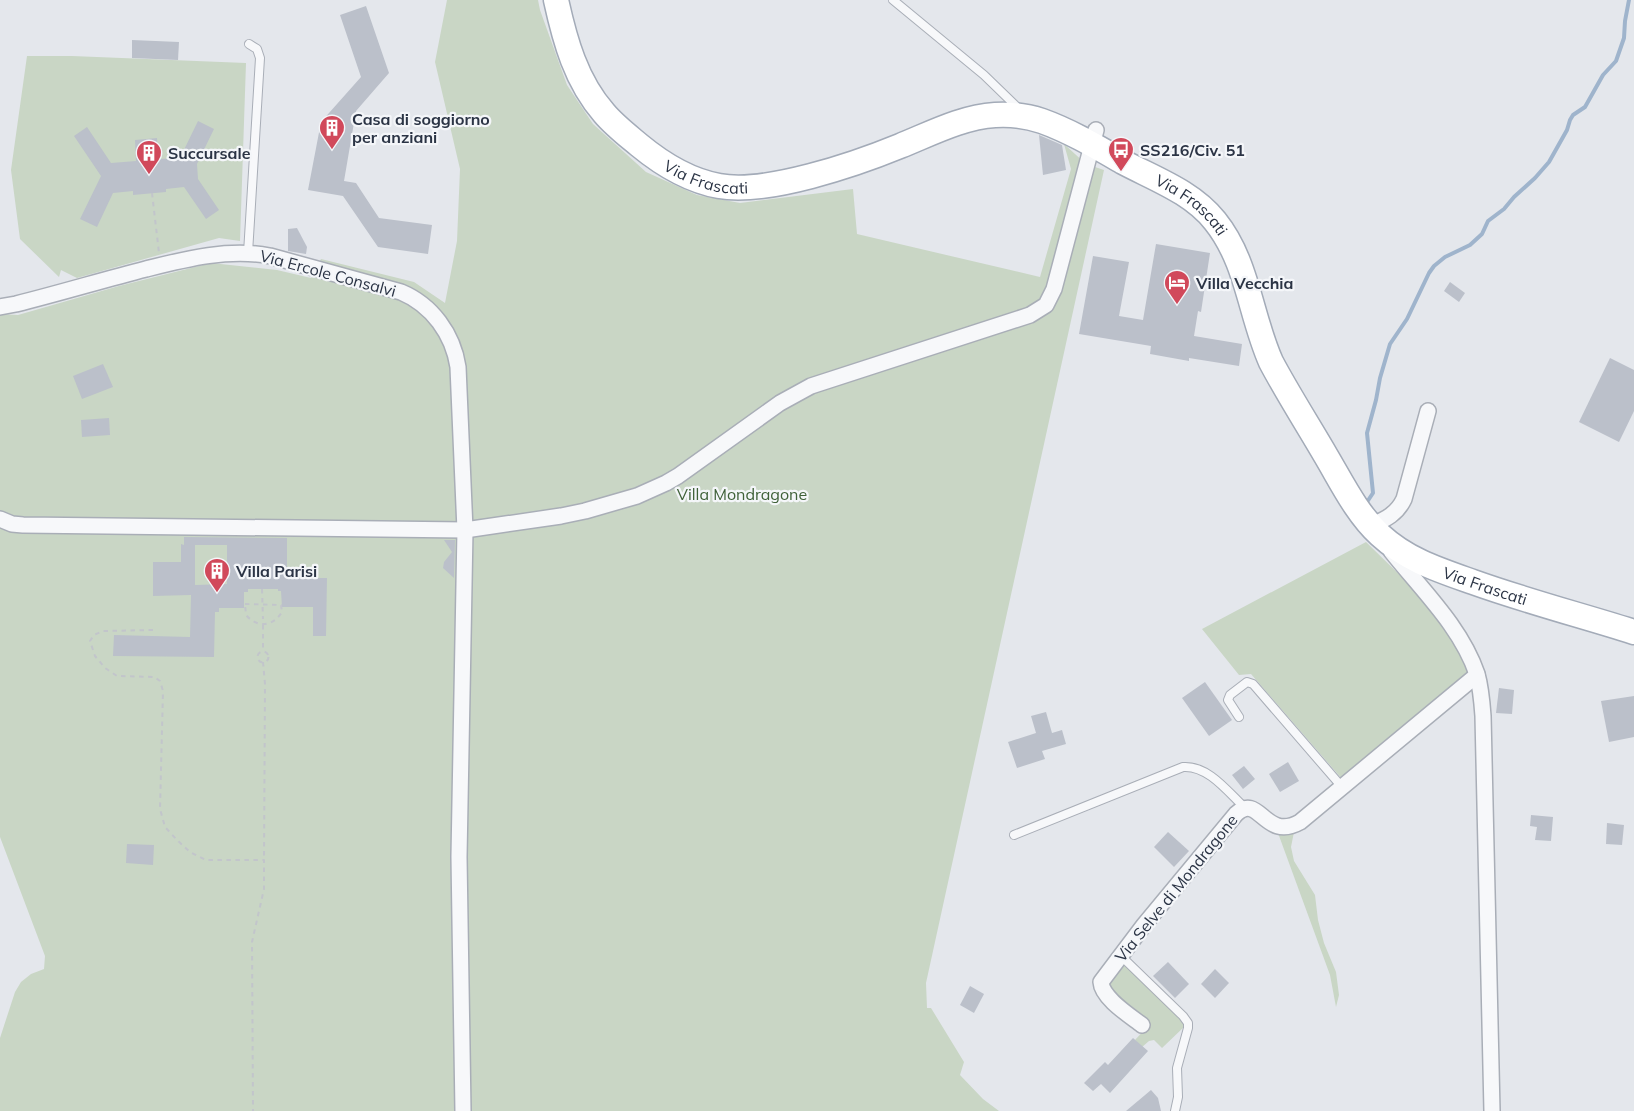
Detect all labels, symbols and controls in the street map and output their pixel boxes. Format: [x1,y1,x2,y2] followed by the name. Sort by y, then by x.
[352,109,490,147] place label: Casa di soggiorno per anziani
[317,113,347,151] building icon: Casa di soggiorno per anziani
[1106,135,1136,173] bus stop icon: SS216/Civ. 51
[134,138,164,176] building icon: Succursale
[1140,140,1245,160] place label: SS216/Civ. 51
[168,143,251,163] place label: Succursale
[660,155,749,198] street label: Via Frascati
[1152,170,1232,239] street label: Via Frascati
[258,245,398,301] street label: Via Ercole Consalvi
[1162,268,1192,306] hotel icon: Villa Vecchia
[1195,273,1293,293] place label: Villa Vecchia
[677,484,807,504] park label: Villa Mondragone
[202,556,232,594] building icon: Villa Parisi
[235,561,317,581] place label: Villa Parisi
[1440,562,1530,609] street label: Via Frascati
[1110,810,1242,966] street label: Via Selve di Mondragone

